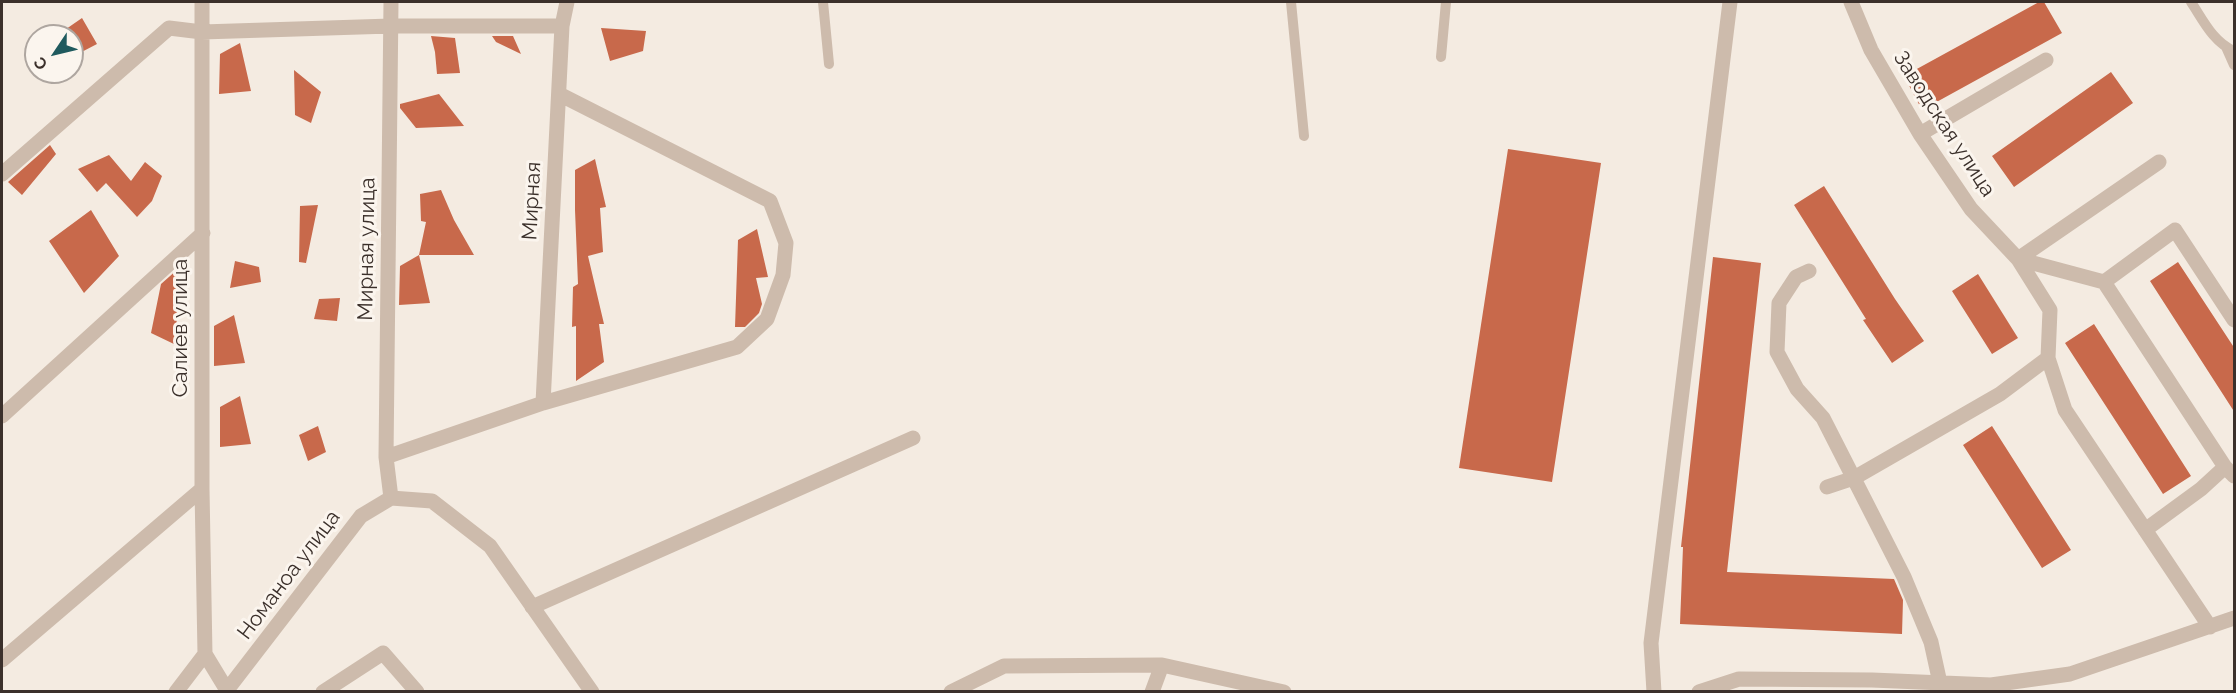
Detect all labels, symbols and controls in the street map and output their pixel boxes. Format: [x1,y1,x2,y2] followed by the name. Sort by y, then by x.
[24,24,84,84] north arrow
[1888,47,2000,201] street label: Заводская улица
[30,54,51,73] text: С
[517,161,547,241] street label: Мирная
[353,177,381,321] street label: Мирная улица
[168,259,194,397] street label: Салиев улица
[232,506,346,644] street label: Номаноа улица

